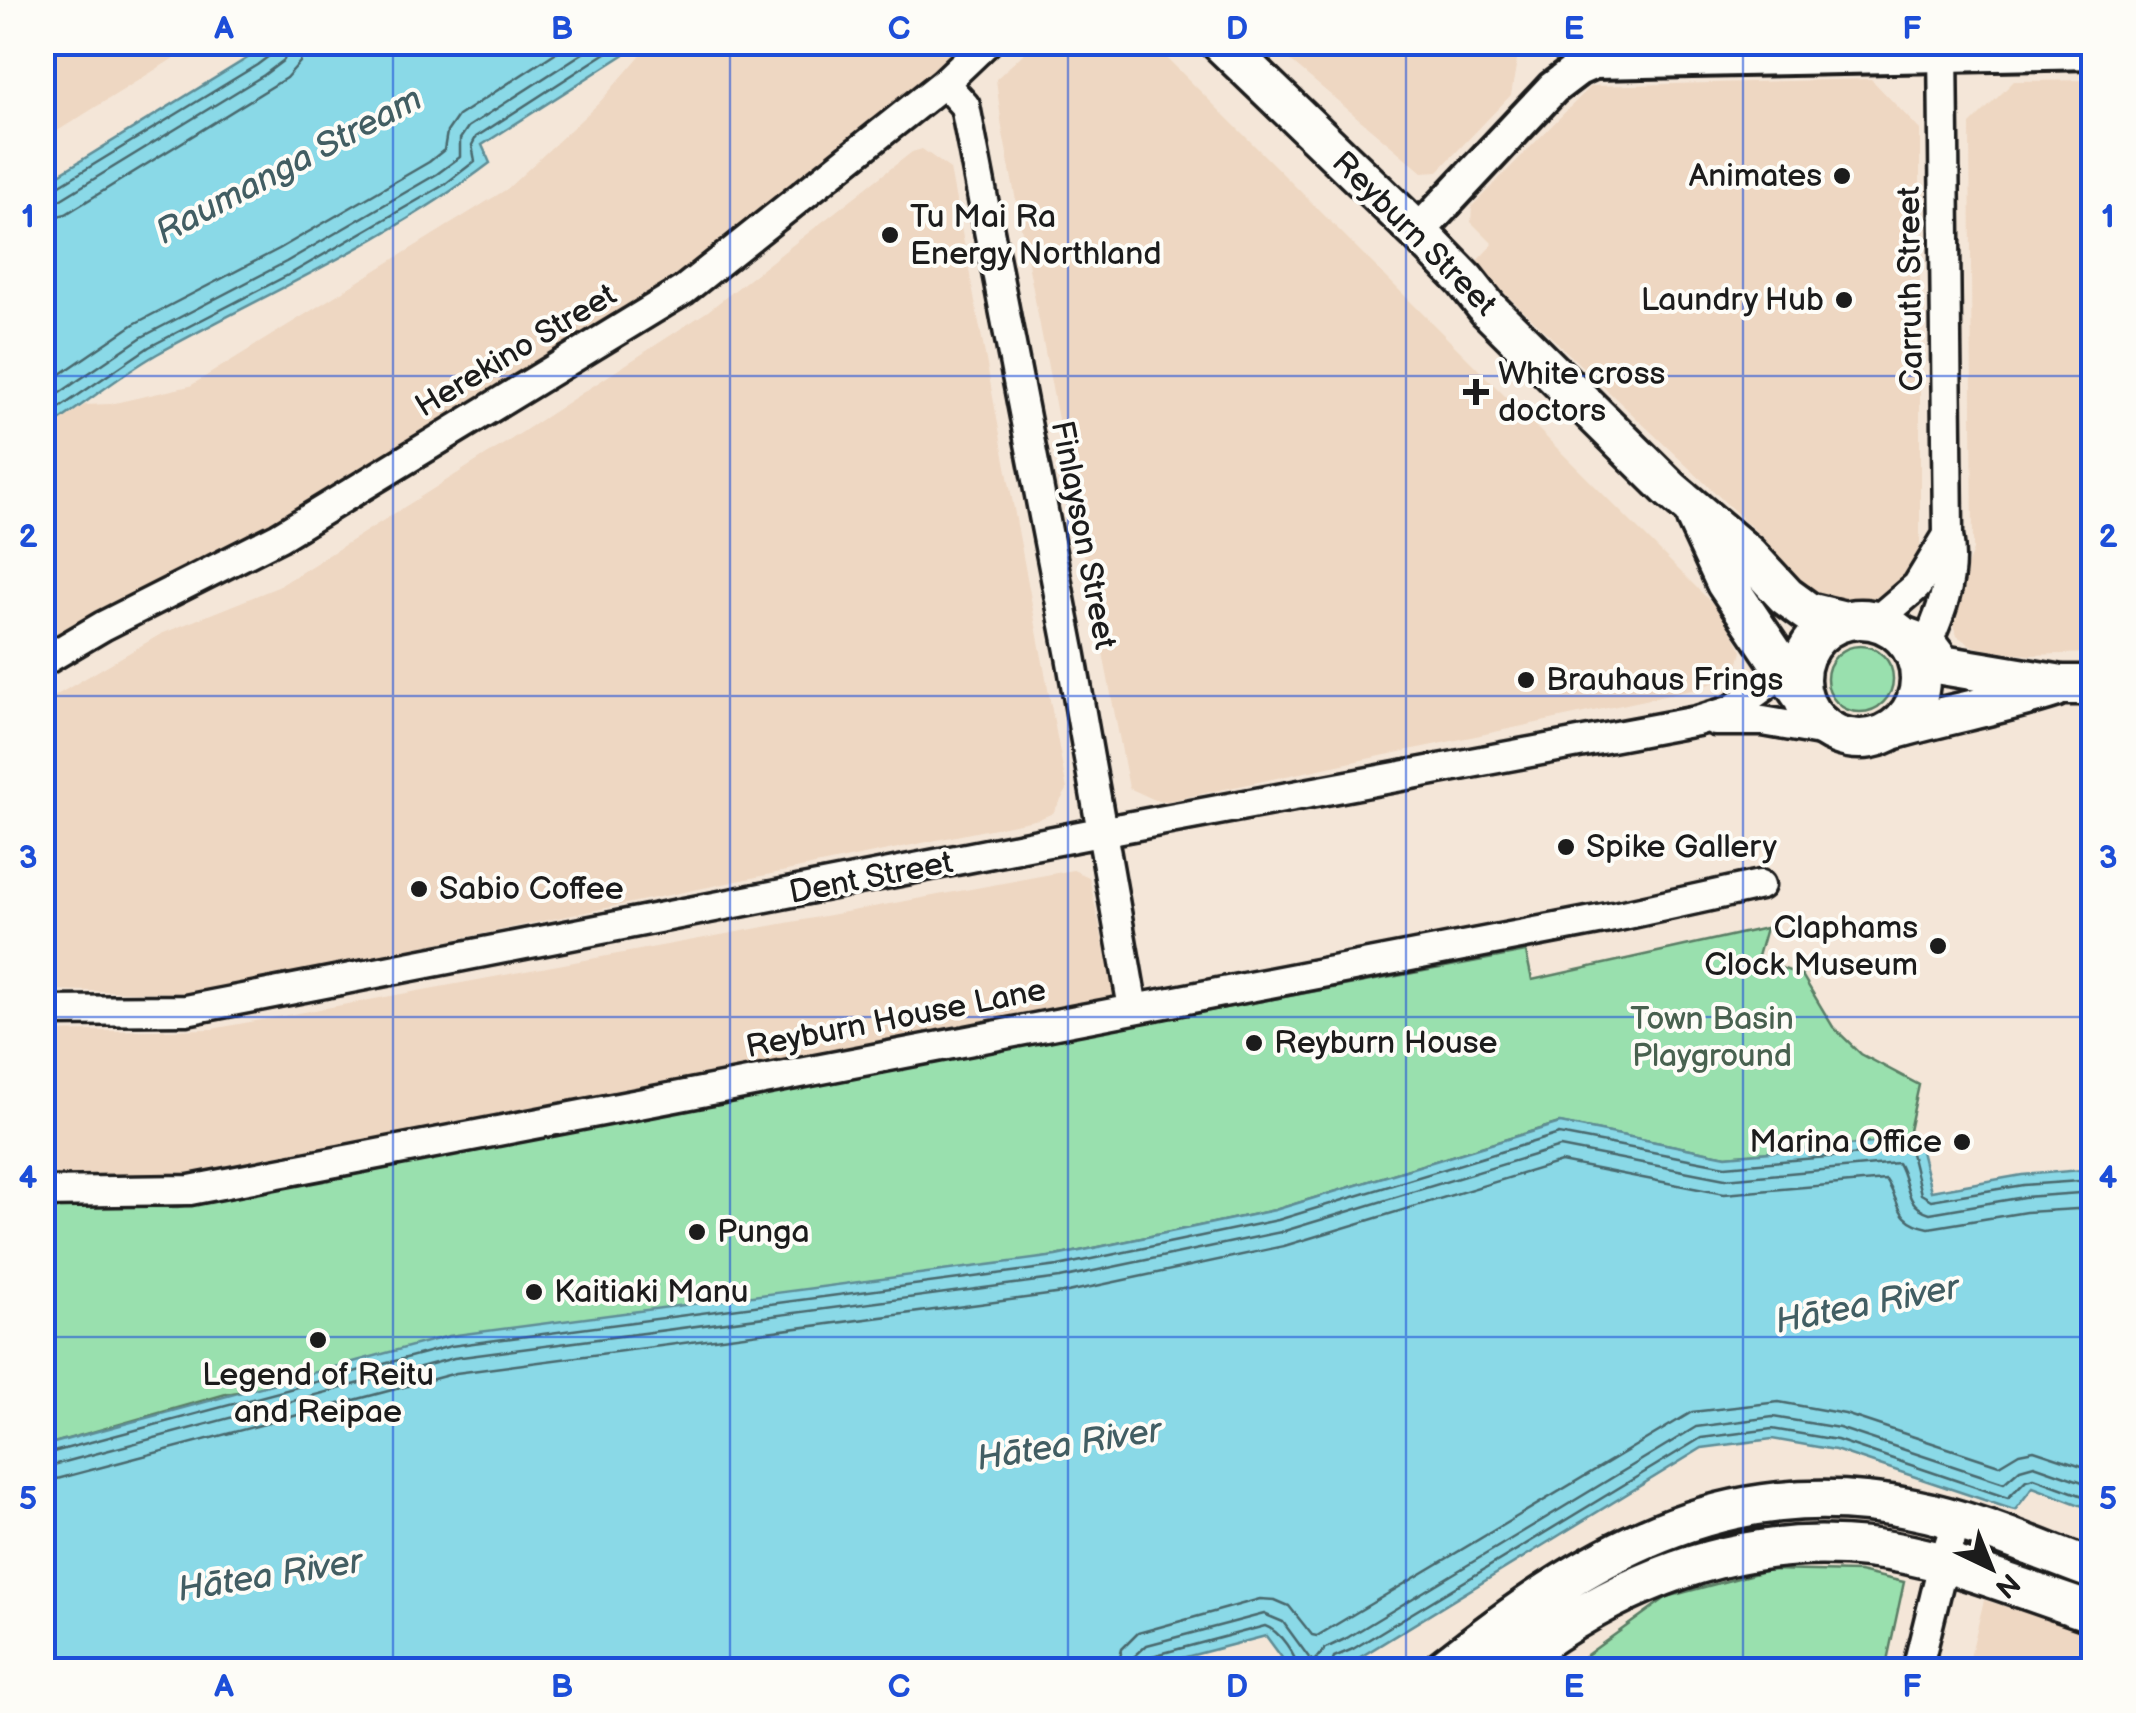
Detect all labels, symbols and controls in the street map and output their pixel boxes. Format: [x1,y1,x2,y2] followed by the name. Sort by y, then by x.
[213,10,234,49] text: A
[551,10,573,49] text: B
[888,10,910,49] text: C
[1226,10,1248,49] text: D
[1564,10,1584,49] text: E
[1902,10,1922,49] text: F
[148,78,430,254] water label: Raumanga Stream
[1324,144,1505,325] street label: Reyburn Street
[1689,157,1822,196] place label: Animates
[1831,165,1853,187] marker: Animates
[1890,186,1932,392] street label: Carruth Street
[21,198,35,237] text: 1
[910,198,1162,274] place label: Tu Mai Ra Energy Northland
[2101,198,2115,237] text: 1
[879,224,901,246] marker: Tu Mai Ra Energy Northland
[408,276,624,426] street label: Herekino Street
[1641,281,1824,320] place label: Laundry Hub
[1833,289,1855,311] marker: Laundry Hub
[1498,355,1666,431] place label: White cross doctors
[1463,379,1489,405] marker: White cross doctors
[1042,418,1124,653] street label: Finlayson Street
[18,518,38,557] text: 2
[2098,518,2118,557] text: 2
[1546,661,1784,700] place label: Brauhaus Frings
[1515,669,1537,691] marker: Brauhaus Frings
[1586,828,1777,867] place label: Spike Gallery
[1555,836,1577,858] marker: Spike Gallery
[19,839,37,878] text: 3
[2099,839,2117,878] text: 3
[786,843,956,913] street label: Dent Street
[439,870,624,909] place label: Sabio Coffee
[408,878,430,900] marker: Sabio Coffee
[1704,909,1918,985] place label: Claphams Clock Museum
[1927,935,1949,957] marker: Claphams Clock Museum
[743,971,1049,1067] street label: Reyburn House Lane
[1630,1000,1794,1076] park label: Town Basin Playground
[1274,1024,1498,1063] place label: Reyburn House
[1243,1032,1265,1054] marker: Reyburn House
[1749,1123,1942,1162] place label: Marina Office
[1951,1131,1973,1153] marker: Marina Office
[19,1159,38,1198] text: 4
[2099,1159,2118,1198] text: 4
[717,1213,810,1252] place label: Punga
[686,1221,708,1243] marker: Punga
[1772,1266,1965,1344] water label: Hātea River
[554,1273,749,1312] place label: Kaitiaki Manu
[523,1281,545,1303] marker: Kaitiaki Manu
[307,1329,329,1351] marker: Legend of Reitu and Reipae
[202,1356,434,1432] place label: Legend of Reitu and Reipae
[974,1409,1167,1481] water label: Hātea River
[19,1480,37,1519] text: 5
[2099,1480,2117,1519] text: 5
[1941,1518,2041,1618] north arrow
[175,1540,368,1612] water label: Hātea River
[1988,1566,2026,1604] text: N
[213,1668,234,1707] text: A
[551,1668,573,1707] text: B
[888,1668,910,1707] text: C
[1226,1668,1248,1707] text: D
[1564,1668,1584,1707] text: E
[1902,1668,1922,1707] text: F

